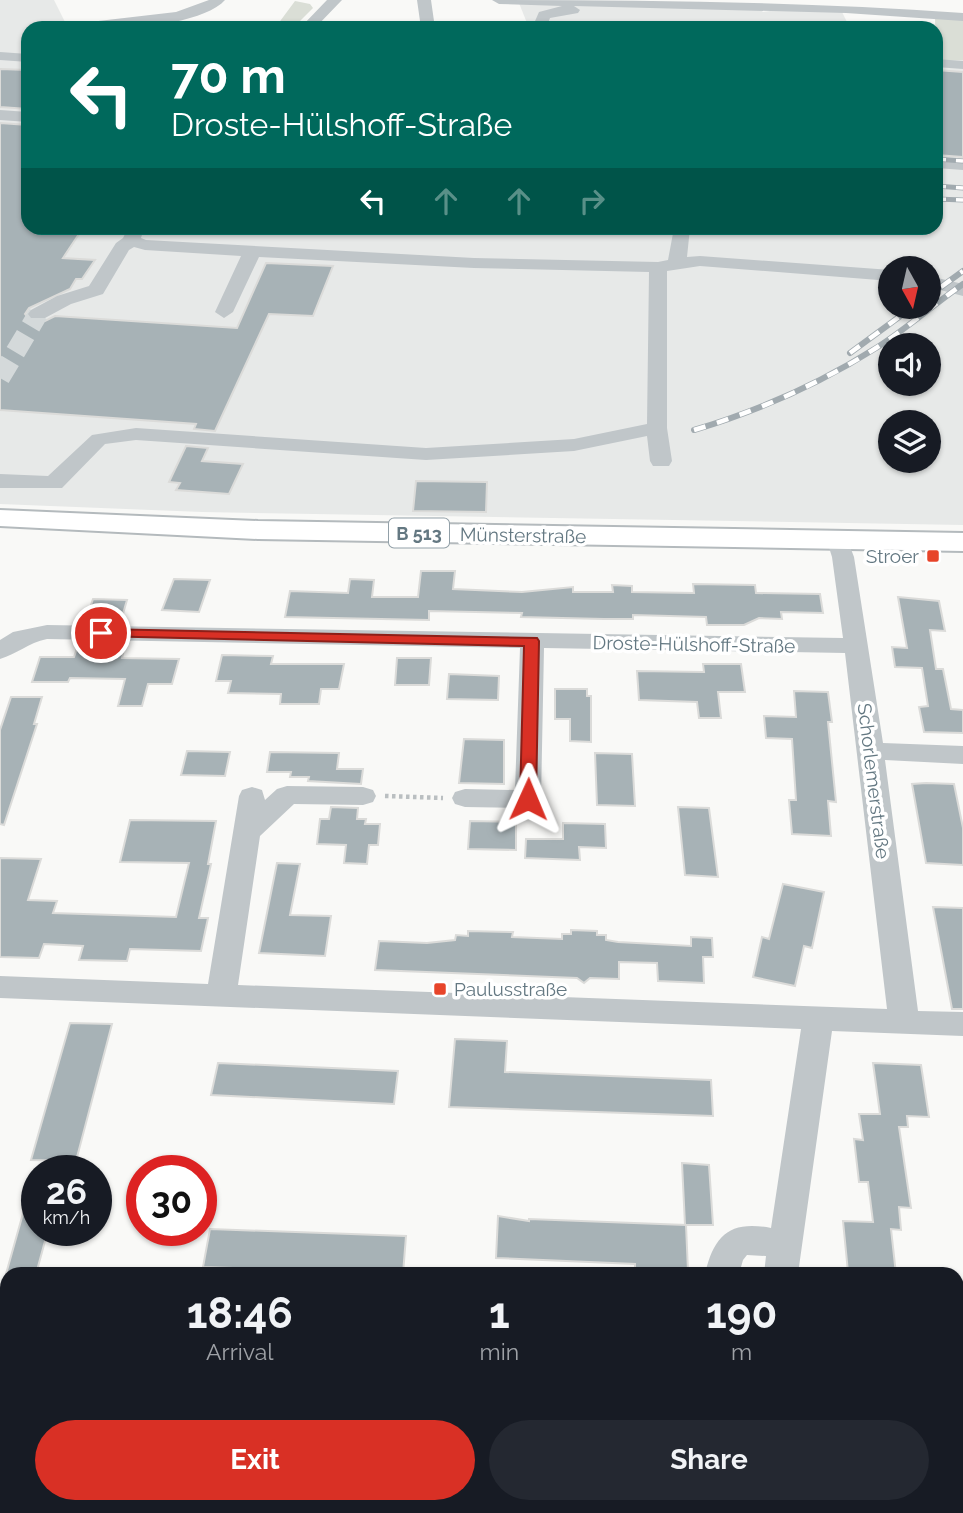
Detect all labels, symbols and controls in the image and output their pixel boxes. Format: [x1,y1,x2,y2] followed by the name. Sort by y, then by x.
[171,47,286,104] text: 70 m
[56,49,147,140] icon: left
[171,106,512,143] text: Droste-Hülshoff-Straße
[354,182,392,220] icon: left
[427,182,465,220] icon: ahead
[500,182,538,220] icon: ahead
[573,182,611,220] icon: right
[878,256,942,318] north arrow
[878,256,941,473] map controls
[878,333,941,396] button: sound
[878,410,941,473] button: layers
[389,518,449,548] road number: B 513
[460,523,586,547] street label: Münsterstraße
[866,545,919,567] place label: Stroer
[925,548,941,564] marker: Stroer
[71,603,131,663] pin
[82,614,120,652] icon: arrive
[593,631,795,657] street label: Droste-Hülshoff-Straße
[854,702,894,860] street label: Schorlemerstraße
[491,762,565,836] position arrow
[454,978,567,1000] place label: Paulusstraße
[432,981,448,997] marker: Paulusstraße
[126,1155,217,1246] speed limit sign: 30
[46,1171,87,1212] text: 26
[43,1207,90,1228] text: km/h
[187,1289,293,1338] text: 18:46
[489,1289,510,1338] text: 1
[706,1289,777,1338] text: 190
[206,1338,274,1365] text: Arrival
[480,1338,519,1365] text: min
[731,1338,752,1365] text: m
[35,1420,475,1500] button: Exit
[489,1420,929,1500] button: Share

